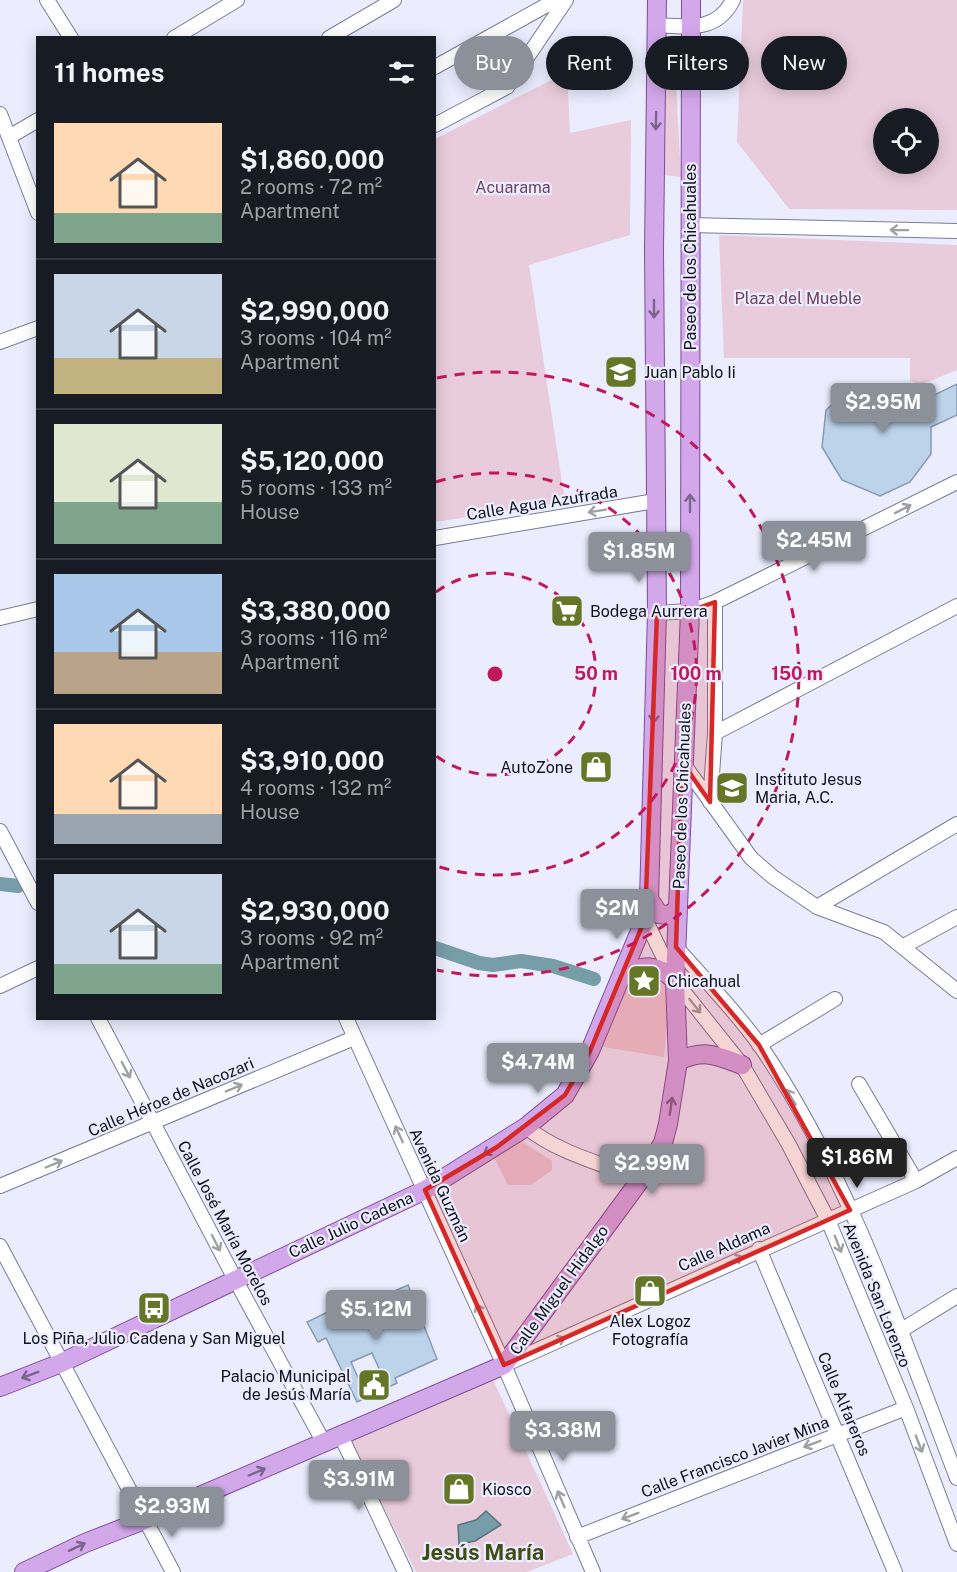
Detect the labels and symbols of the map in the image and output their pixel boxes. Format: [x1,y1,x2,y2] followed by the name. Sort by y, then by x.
[650,111,661,131] one-way arrow
[681,164,700,350] street label: Paseo de los Chicahuales
[475,178,551,197] park label: Acuarama
[889,224,909,235] one-way arrow
[735,289,862,308] park label: Plaza del Mueble
[648,298,660,318] one-way arrow
[603,354,639,390] school or university icon: Juan Pablo Ii
[644,363,736,382] place label: Juan Pablo Ii
[834,383,932,434] pin: $2.95M
[465,482,619,524] street label: Calle Agua Azufrada
[684,493,696,513] one-way arrow
[893,503,911,515] one-way arrow
[588,505,607,516] one-way arrow
[765,521,863,572] pin: $2.45M
[590,532,688,583] pin: $1.85M
[549,593,585,629] supermarket icon: Bodega Aurrera
[590,602,708,621] place label: Bodega Aurrera
[574,663,618,684] text: 50 m
[670,663,722,684] text: 100 m
[771,663,823,684] text: 150 m
[485,664,505,684] centre of rings
[669,702,695,890] street label: Paseo de los Chicahuales
[648,703,659,723] one-way arrow
[578,749,614,785] shop icon: AutoZone
[500,758,573,777] place label: AutoZone
[714,770,750,806] school or university icon: Instituto Jesus Maria, A.C.
[755,770,862,807] place label: Instituto Jesus Maria, A.C.
[588,889,646,940] pin: $2M
[626,963,662,999] place icon: Chicahual
[667,972,741,991] place label: Chicahual
[688,998,701,1014] one-way arrow
[489,1043,587,1094] pin: $4.74M
[85,1053,257,1141] street label: Calle Héroe de Nacozari
[120,1061,132,1078] one-way arrow
[224,1082,243,1093] one-way arrow
[785,1089,797,1106] one-way arrow
[665,1097,676,1117] one-way arrow
[405,1125,475,1245] street label: Avenida Guzmán
[392,1126,404,1144] one-way arrow
[174,1138,276,1308] street label: Calle José María Morelos
[808,1138,906,1189] pin: $1.86M
[483,1144,500,1157] one-way arrow
[603,1144,701,1195] pin: $2.99M
[45,1157,63,1168] one-way arrow
[286,1188,416,1262] street label: Calle Julio Cadena
[675,1218,773,1276] street label: Calle Aldama
[839,1220,915,1370] street label: Avenida San Lorenzo
[506,1222,612,1358] street label: Calle Miguel Hidalgo
[210,1234,222,1251] one-way arrow
[833,1234,844,1252] one-way arrow
[725,1254,743,1265] one-way arrow
[632,1273,668,1309] shop icon: Alex Logoz Fotografía
[136,1290,172,1326] bus stop icon: Los Piña, Julio Cadena y San Miguel
[327,1290,425,1341] pin: $5.12M
[474,1303,485,1321] one-way arrow
[609,1312,691,1349] place label: Alex Logoz Fotografía
[22,1329,286,1348] place label: Los Piña, Julio Cadena y San Miguel
[548,1334,566,1346] one-way arrow
[814,1349,874,1459] street label: Calle Alfareros
[221,1367,351,1404] place label: Palacio Municipal de Jesús María
[356,1367,392,1403] public building icon: Palacio Municipal de Jesús María
[21,1370,40,1381] one-way arrow
[514,1411,612,1462] pin: $3.38M
[638,1412,832,1502] street label: Calle Francisco Javier Mina
[914,1434,925,1453] one-way arrow
[803,1439,822,1450] one-way arrow
[310,1460,408,1511] pin: $3.91M
[247,1466,265,1477] one-way arrow
[441,1471,477,1507] shop icon: Kiosco
[482,1480,532,1499] place label: Kiosco
[123,1487,221,1538] pin: $2.93M
[555,1490,566,1509] one-way arrow
[622,1511,640,1522] one-way arrow
[422,1539,544,1565] district label: Jesús María
[67,1540,85,1552] one-way arrow

